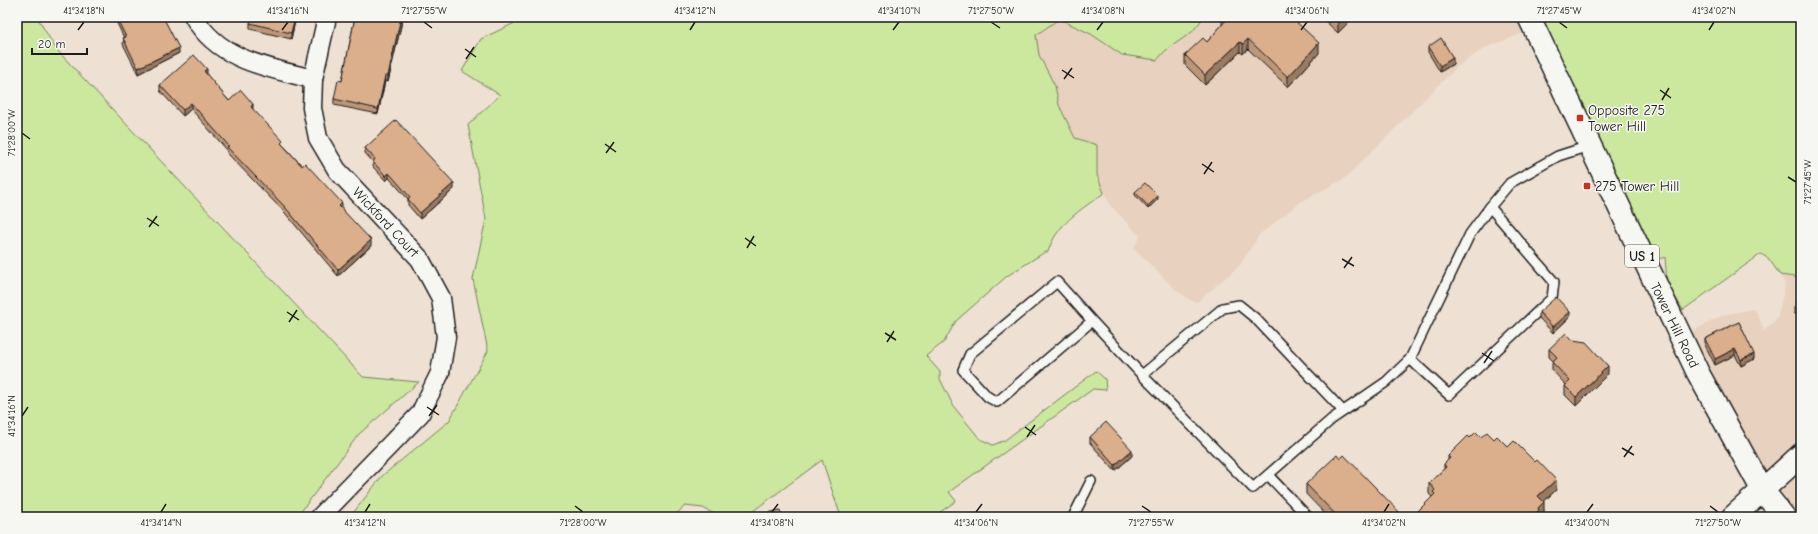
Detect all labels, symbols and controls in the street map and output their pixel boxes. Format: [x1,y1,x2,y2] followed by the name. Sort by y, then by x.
[63,5,105,17] text: 41°34'18"N
[267,5,309,17] text: 41°34'16"N
[401,5,447,17] text: 71°27'55"W
[674,5,716,17] text: 41°34'12"N
[878,5,920,17] text: 41°34'10"N
[968,5,1014,17] text: 71°27'50"W
[1081,5,1125,17] text: 41°34'08"N
[1285,5,1329,17] text: 41°34'06"N
[1537,5,1582,17] text: 71°27'45"W
[1692,5,1736,17] text: 41°34'02"N
[32,30,87,56] scale bar
[38,37,66,51] text: 20 m
[1588,102,1665,135] place label: Opposite 275 Tower Hill
[6,109,18,157] text: 71°28'00"W
[1575,113,1585,123] marker: Opposite 275 Tower Hill
[1802,159,1814,204] text: 71°27'45"W
[1595,178,1679,195] place label: 275 Tower Hill
[1582,181,1592,191] marker: 275 Tower Hill
[349,184,423,262] street label: Wickford Court
[1625,245,1659,267] road number: US 1
[1647,280,1703,371] street label: Tower Hill Road
[6,395,18,437] text: 41°34'16"N
[140,517,182,529] text: 41°34'14"N
[344,517,386,529] text: 41°34'12"N
[559,517,607,529] text: 71°28'00"W
[750,517,794,529] text: 41°34'08"N
[954,517,998,529] text: 41°34'06"N
[1128,517,1174,529] text: 71°27'55"W
[1362,517,1406,529] text: 41°34'02"N
[1565,517,1609,529] text: 41°34'00"N
[1695,517,1741,529] text: 71°27'50"W

